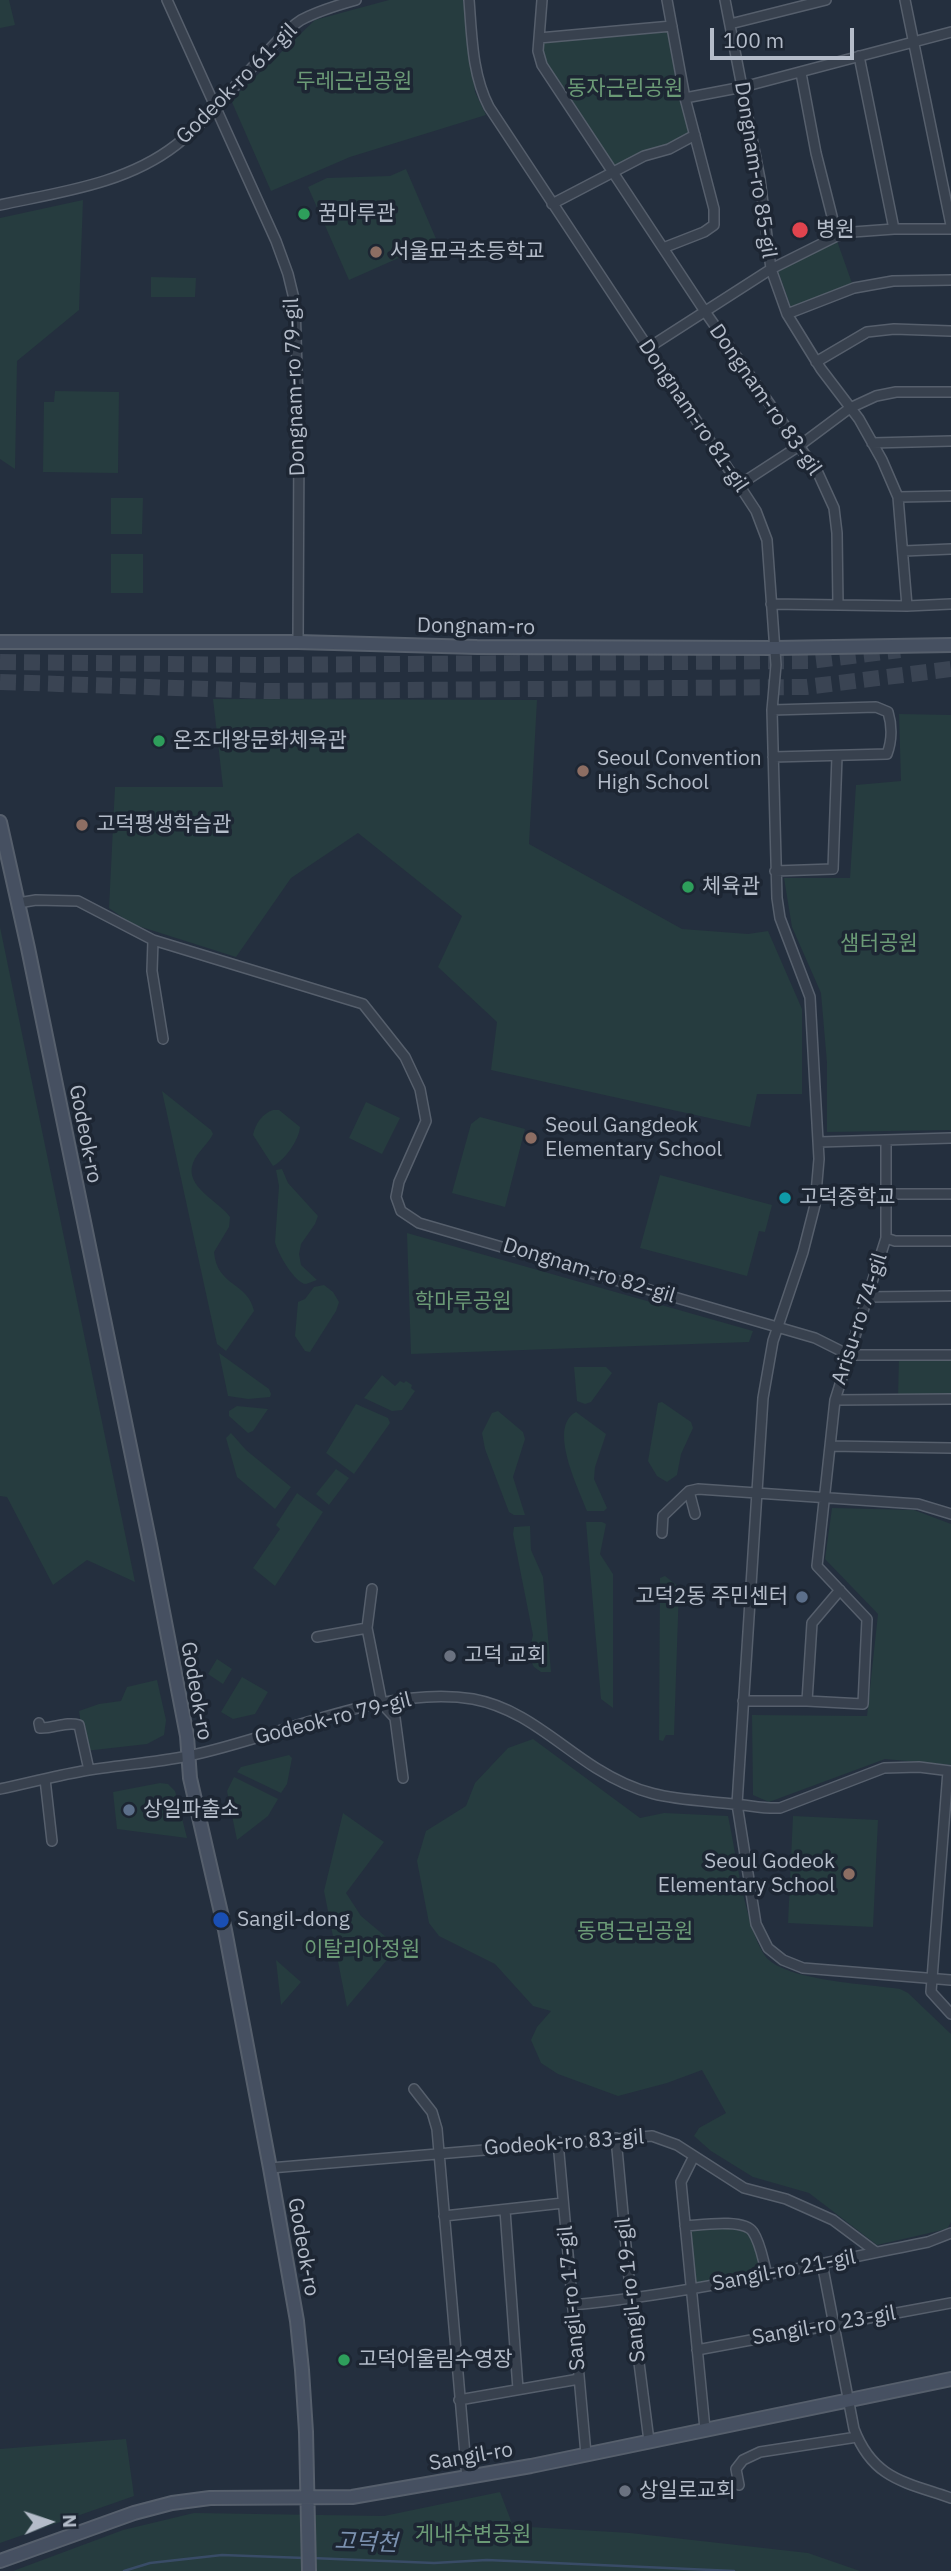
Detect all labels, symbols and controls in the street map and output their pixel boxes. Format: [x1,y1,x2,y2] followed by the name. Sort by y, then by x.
[713,14,856,58] scale bar
[171,18,303,150] street label: Godeok-ro 61-gil
[723,26,784,54] text: 100 m
[296,69,412,95] park label: 두레근린공원
[567,76,683,102] park label: 동자근린공원
[729,80,781,260] street label: Dongnam-ro 85-gil
[318,201,395,227] place label: 꿈마루관
[296,206,312,222] marker: 꿈마루관
[816,217,855,243] place label: 병원
[790,220,810,240] marker: 병원
[390,239,545,265] place label: 서울묘곡초등학교
[368,244,384,260] marker: 서울묘곡초등학교
[279,297,311,477] street label: Dongnam-ro 79-gil
[703,320,827,480] street label: Dongnam-ro 83-gil
[633,335,753,497] street label: Dongnam-ro 81-gil
[417,613,535,641] street label: Dongnam-ro
[173,728,347,754] place label: 온조대왕문화체육관
[151,733,167,749] marker: 온조대왕문화체육관
[597,746,762,796] place label: Seoul Convention High School
[575,763,591,779] marker: Seoul Convention High School
[96,812,231,838] place label: 고덕평생학습관
[74,817,90,833] marker: 고덕평생학습관
[702,874,760,900] place label: 체육관
[680,879,696,895] marker: 체육관
[840,931,918,957] park label: 샘터공원
[63,1083,107,1185] street label: Godeok-ro
[545,1113,722,1163] place label: Seoul Gangdeok Elementary School
[523,1130,539,1146] marker: Seoul Gangdeok Elementary School
[799,1185,896,1211] place label: 고덕중학교
[777,1190,793,1206] marker: 고덕중학교
[500,1233,678,1309] street label: Dongnam-ro 82-gil
[827,1250,893,1388] street label: Arisu-ro 74-gil
[415,1289,511,1315] park label: 학마루공원
[635,1584,788,1610] place label: 고덕2동 주민센터
[794,1589,810,1605] marker: 고덕2동 주민센터
[175,1640,217,1742] street label: Godeok-ro
[464,1643,546,1669] place label: 고덕 교회
[442,1648,458,1664] marker: 고덕 교회
[252,1687,414,1751] street label: Godeok-ro 79-gil
[143,1797,240,1823] place label: 상일파출소
[121,1802,137,1818] marker: 상일파출소
[658,1849,835,1899] place label: Seoul Godeok Elementary School
[841,1866,857,1882] marker: Seoul Godeok Elementary School
[237,1907,350,1933] place label: Sangil-dong
[211,1910,231,1930] marker: Sangil-dong
[577,1919,693,1945] park label: 동명근린공원
[304,1937,420,1963] park label: 이탈리아정원
[483,2125,645,2161] street label: Godeok-ro 83-gil
[282,2196,324,2298] street label: Godeok-ro
[611,2216,651,2364] street label: Sangil-ro 19-gil
[553,2224,591,2372] street label: Sangil-ro 17-gil
[710,2245,858,2297] street label: Sangil-ro 21-gil
[750,2301,898,2351] street label: Sangil-ro 23-gil
[358,2347,513,2373] place label: 고덕어울림수영장
[336,2352,352,2368] marker: 고덕어울림수영장
[427,2437,515,2477] street label: Sangil-ro
[639,2478,736,2504] place label: 상일로교회
[617,2483,633,2499] marker: 상일로교회
[14,2487,84,2557] north arrow
[58,2514,82,2529] text: N
[415,2522,531,2548] park label: 게내수변공원
[334,2528,398,2558] water label: 고덕천

